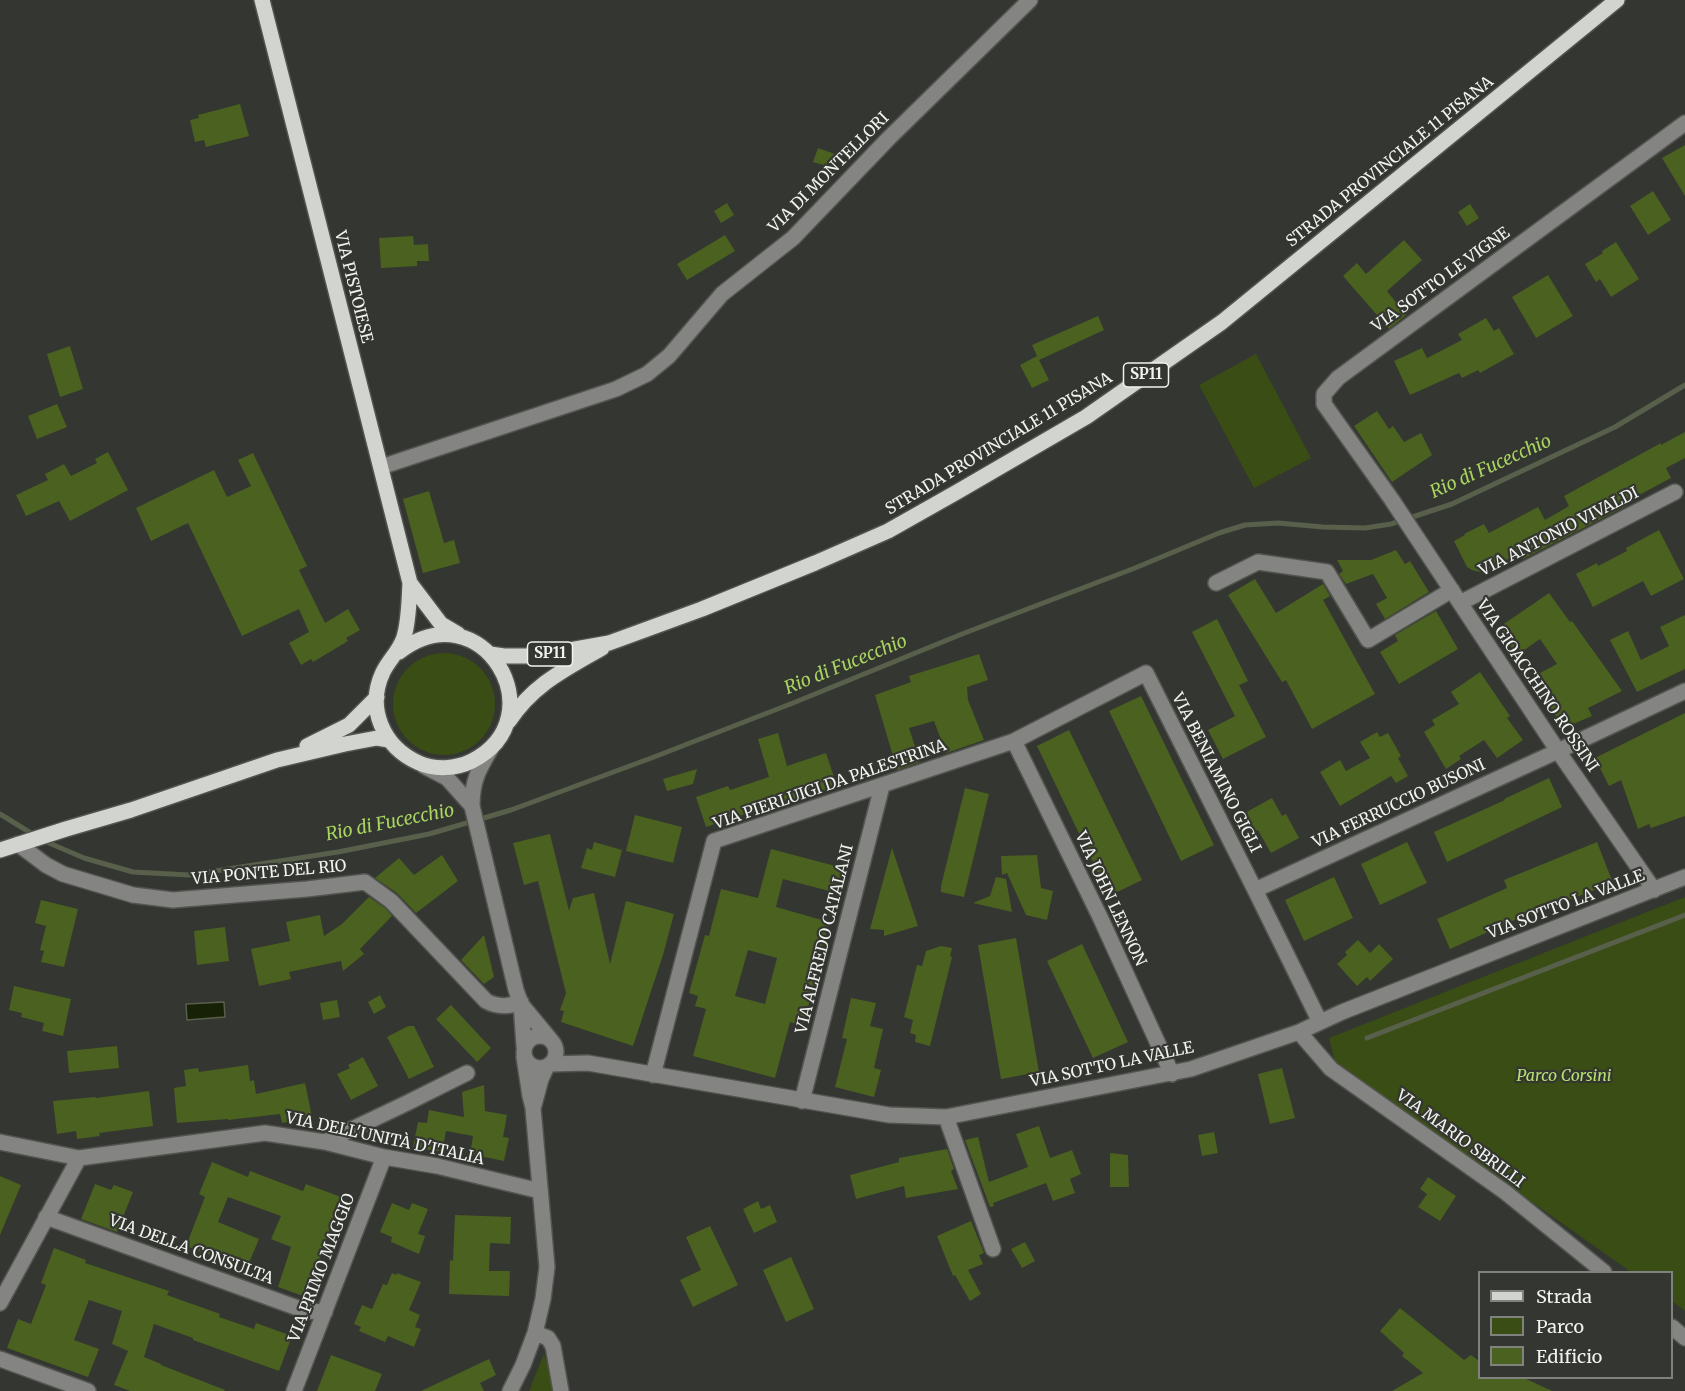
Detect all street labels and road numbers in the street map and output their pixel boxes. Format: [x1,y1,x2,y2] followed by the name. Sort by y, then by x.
[1283,72,1497,252] street label: STRADA PROVINCIALE 11 PISANA
[765,109,893,237] street label: VIA DI MONTELLORI
[1368,224,1514,336] street label: VIA SOTTO LE VIGNE
[330,229,376,345] street label: VIA PISTOIESE
[1124,363,1168,387] road number: SP11
[882,369,1116,519] street label: STRADA PROVINCIALE 11 PISANA
[1476,483,1642,581] street label: VIA ANTONIO VIVALDI
[1472,596,1602,776] street label: VIA GIOACCHINO ROSSINI
[528,642,572,666] road number: SP11
[1167,690,1265,856] street label: VIA BENIAMINO GIGLI
[711,736,949,834] street label: VIA PIERLUIGI DA PALESTRINA
[1309,755,1489,853] street label: VIA FERRUCCIO BUSONI
[1070,829,1150,969] street label: VIA JOHN LENNON
[792,842,858,1036] street label: VIA ALFREDO CATALANI
[191,857,347,889] street label: VIA PONTE DEL RIO
[1485,866,1647,944] street label: VIA SOTTO LA VALLE
[1028,1038,1196,1092] street label: VIA SOTTO LA VALLE
[1392,1086,1528,1192] street label: VIA MARIO SBRILLI
[284,1109,486,1169] street label: VIA DELL'UNITÀ D'ITALIA
[285,1191,359,1345] street label: VIA PRIMO MAGGIO
[106,1211,276,1289] street label: VIA DELLA CONSULTA

